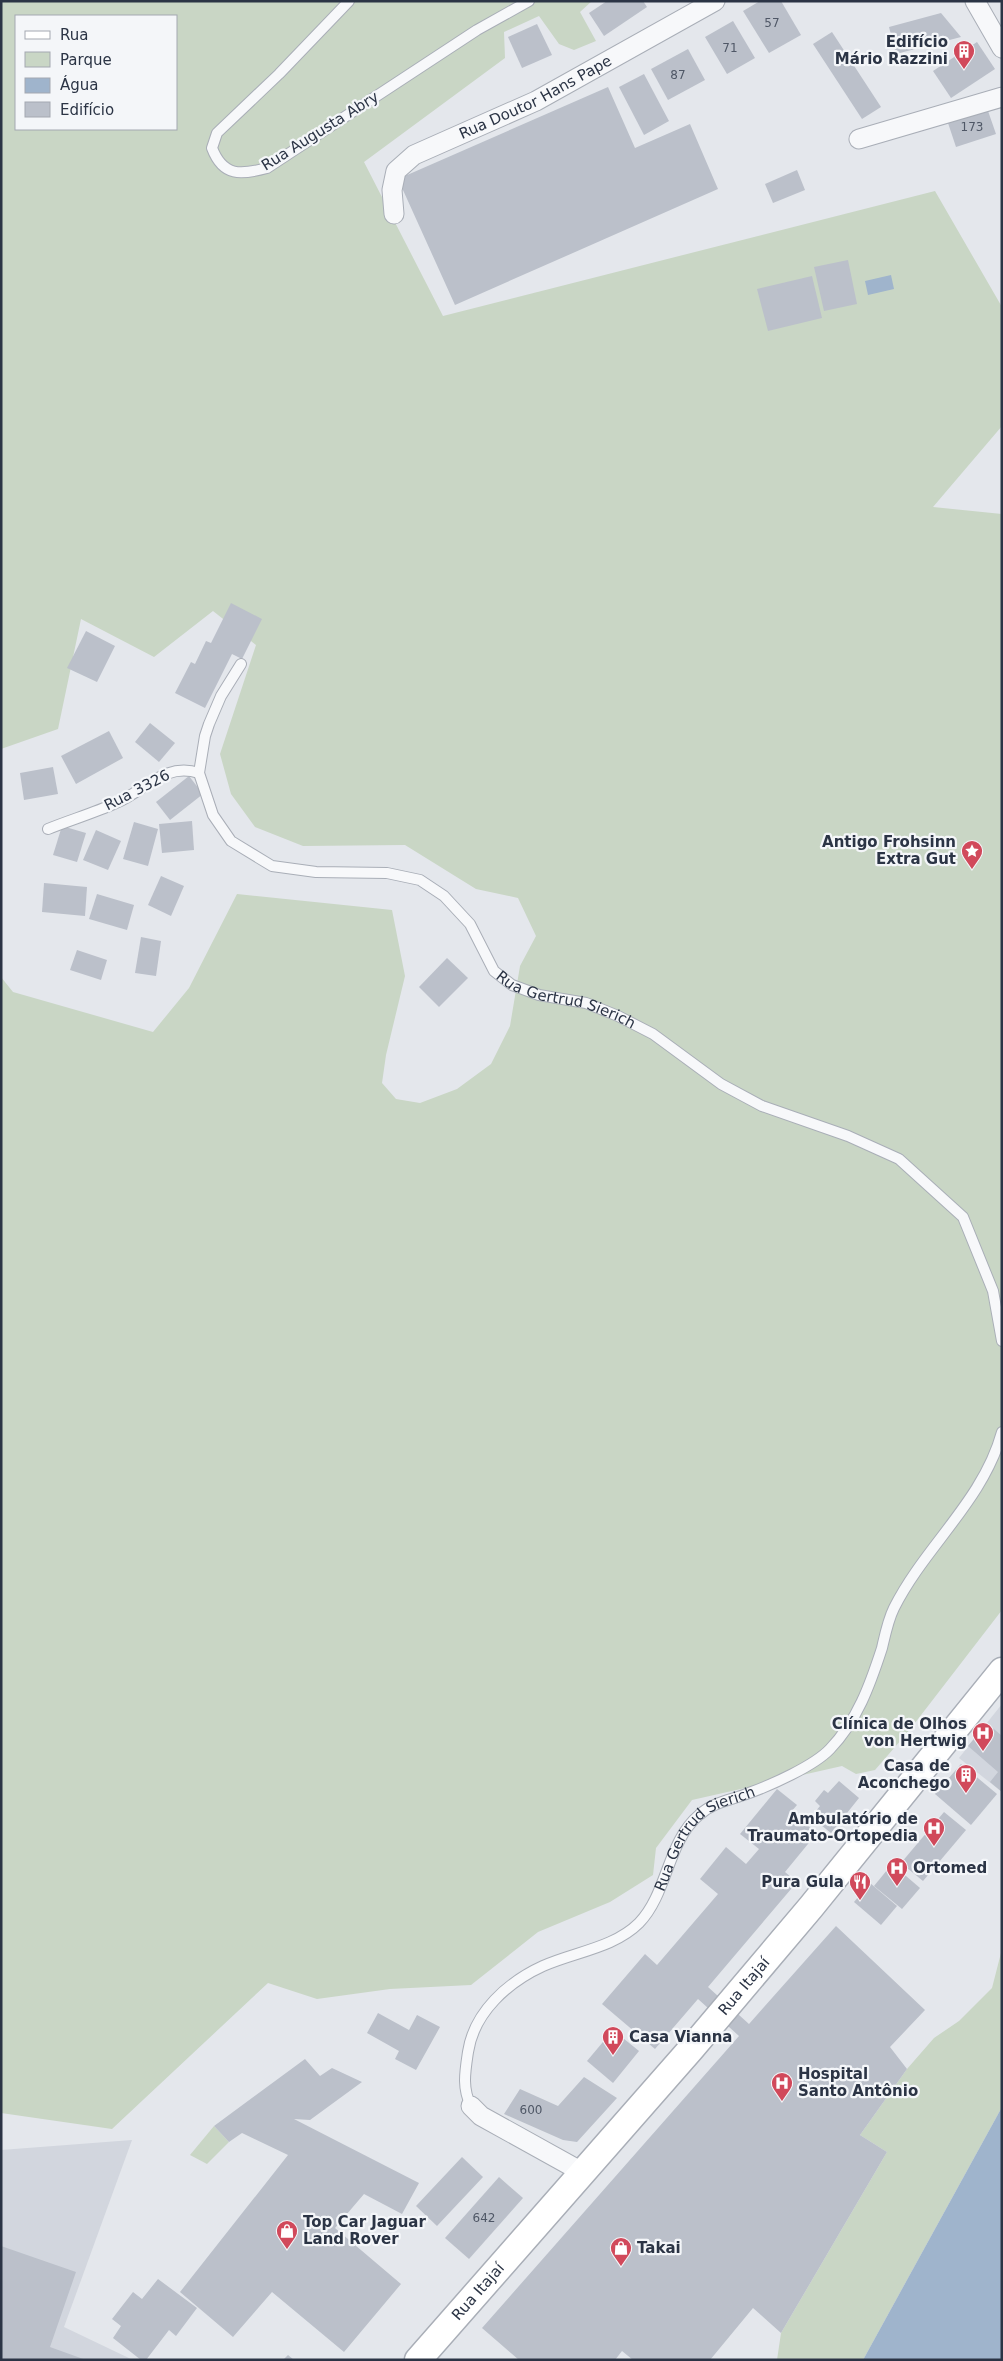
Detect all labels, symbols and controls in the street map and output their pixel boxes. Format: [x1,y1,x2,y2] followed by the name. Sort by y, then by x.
[15,15,178,130] legend
[764,16,780,30] house number: 57
[60,26,88,44] text: Rua
[835,33,948,68] place label: Edifício Mário Razzini
[952,39,976,70] building icon: Edifício Mário Razzini
[722,41,738,55] house number: 71
[60,51,112,69] text: Parque
[456,52,615,143] street label: Rua Doutor Hans Pape
[670,68,686,82] house number: 87
[60,75,98,94] text: Água
[258,88,382,174] street label: Rua Augusta Abry
[60,101,114,119] text: Edifício
[961,120,983,134] house number: 173
[101,766,173,814] street label: Rua 3326
[822,833,956,868] place label: Antigo Frohsinn Extra Gut
[960,839,984,870] place icon: Antigo Frohsinn Extra Gut
[493,967,639,1032] street label: Rua Gertrud Sierich
[832,1715,967,1750] place label: Clínica de Olhos von Hertwig
[971,1721,995,1752] hospital icon: Clínica de Olhos von Hertwig
[858,1757,950,1792] place label: Casa de Aconchego
[954,1763,978,1794] building icon: Casa de Aconchego
[651,1783,758,1894] street label: Rua Gertrud Sierich
[747,1810,918,1845] place label: Ambulatório de Traumato-Ortopedia
[922,1816,946,1847] hospital icon: Ambulatório de Traumato-Ortopedia
[885,1856,909,1887] hospital icon: Ortomed
[913,1859,987,1877] place label: Ortomed
[848,1870,872,1901] restaurant icon: Pura Gula
[761,1873,844,1891] place label: Pura Gula
[714,1953,774,2019] street label: Rua Itajaí
[601,2025,625,2056] building icon: Casa Vianna
[629,2028,733,2046] place label: Casa Vianna
[798,2065,918,2100] place label: Hospital Santo Antônio
[770,2071,794,2102] hospital icon: Hospital Santo Antônio
[520,2103,542,2117] house number: 600
[473,2211,495,2225] house number: 642
[303,2213,426,2248] place label: Top Car Jaguar Land Rover
[275,2219,299,2250] shop icon: Top Car Jaguar Land Rover
[609,2236,633,2267] shop icon: Takai
[637,2239,681,2257] place label: Takai
[448,2259,509,2324] street label: Rua Itajaí

